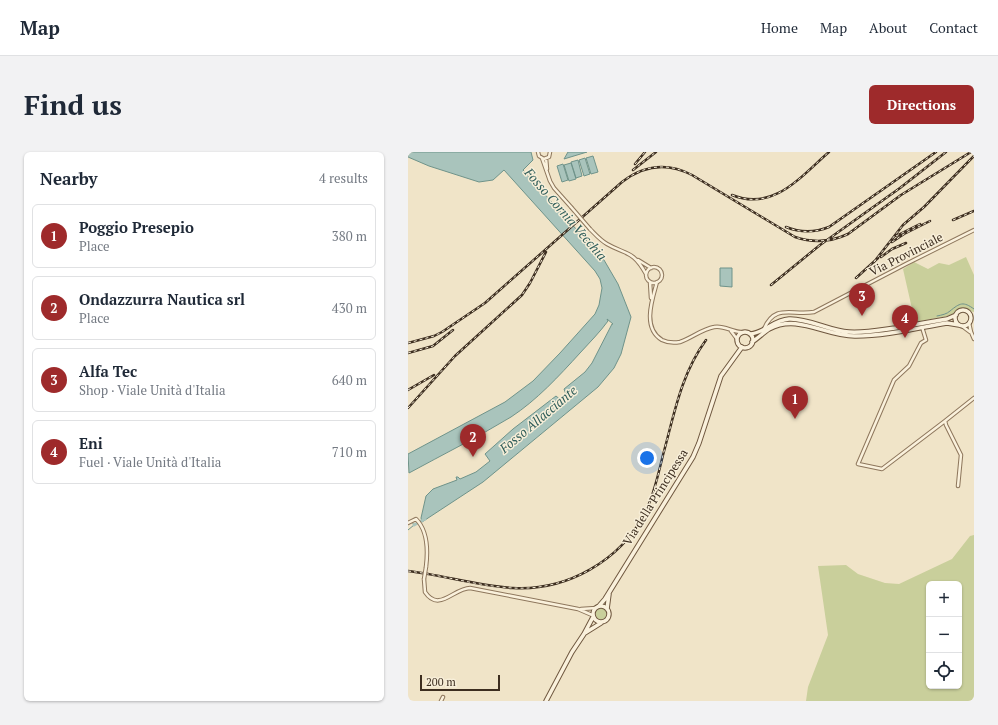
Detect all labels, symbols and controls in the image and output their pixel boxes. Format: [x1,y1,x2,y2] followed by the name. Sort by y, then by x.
[20,15,60,40] text: Map
[761,18,798,37] text: Home
[820,18,847,37] text: Map
[869,18,907,37] text: About
[929,18,978,37] text: Contact
[869,85,974,124] button: Directions
[24,86,122,123] text: Find us
[520,163,611,264] water label: Fosso Cornia Vecchia
[40,167,98,190] text: Nearby
[319,169,368,187] text: 4 results
[79,217,194,237] text: Poggio Presepio
[50,227,58,245] text: 1
[332,227,367,245] text: 380 m
[867,229,945,279] street label: Via Provinciale
[79,237,110,255] text: Place
[849,283,875,316] pin: 3
[79,289,245,309] text: Ondazzurra Nautica srl
[50,299,58,317] text: 2
[332,299,367,317] text: 430 m
[892,305,918,338] pin: 4
[79,309,110,327] text: Place
[79,361,137,381] text: Alfa Tec
[50,371,58,389] text: 3
[332,371,367,389] text: 640 m
[79,381,226,399] text: Shop · Viale Unità d'Italia
[495,381,581,457] water label: Fosso Allacciante
[782,386,808,419] pin: 1
[460,424,486,457] pin: 2
[79,433,103,453] text: Eni
[50,443,58,461] text: 4
[332,443,367,461] text: 710 m
[619,446,691,548] street label: Via della Principessa
[637,448,657,468] your location
[79,453,221,471] text: Fuel · Viale Unità d'Italia
[926,581,962,689] map controls
[926,581,962,617] button: +
[926,617,962,653] button: −
[926,653,962,689] button: locate
[420,673,500,692] scale bar
[426,675,456,689] text: 200 m

